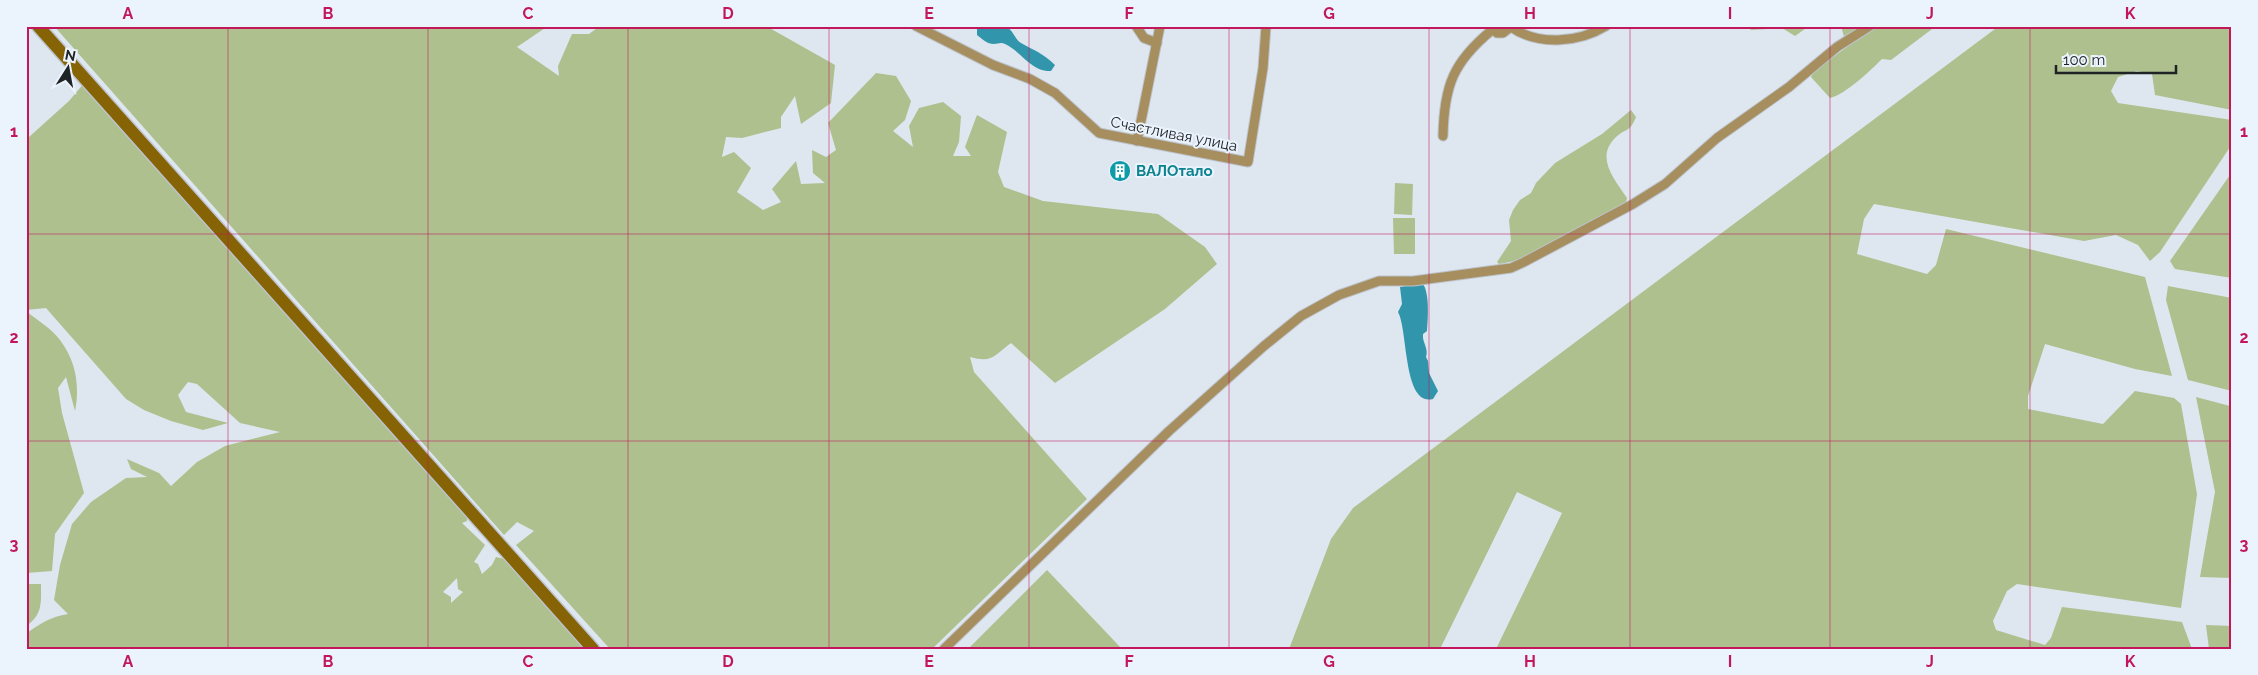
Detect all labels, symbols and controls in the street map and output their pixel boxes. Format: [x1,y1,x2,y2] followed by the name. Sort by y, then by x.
[123,4,134,23] text: A
[323,4,334,23] text: B
[523,4,534,23] text: C
[722,4,734,23] text: D
[924,4,934,23] text: E
[1124,4,1134,23] text: F
[1323,4,1335,23] text: G
[1524,4,1536,23] text: H
[1728,4,1732,23] text: I
[1926,4,1934,23] text: J
[2125,4,2136,23] text: K
[42,42,92,92] north arrow
[2056,42,2176,74] scale bar
[64,46,77,64] text: N
[2063,51,2105,69] text: 100 m
[1109,113,1239,155] street label: Счастливая улица
[10,122,18,141] text: 1
[2240,122,2248,141] text: 1
[1108,159,1132,183] building icon: ВАЛОтало
[1136,162,1213,180] place label: ВАЛОтало
[9,328,19,347] text: 2
[2239,328,2249,347] text: 2
[10,535,19,554] text: 3
[2240,535,2249,554] text: 3
[123,652,134,671] text: A
[323,652,334,671] text: B
[523,652,534,671] text: C
[722,652,734,671] text: D
[924,652,934,671] text: E
[1124,652,1134,671] text: F
[1323,652,1335,671] text: G
[1524,652,1536,671] text: H
[1728,652,1732,671] text: I
[1926,652,1934,671] text: J
[2125,652,2136,671] text: K

